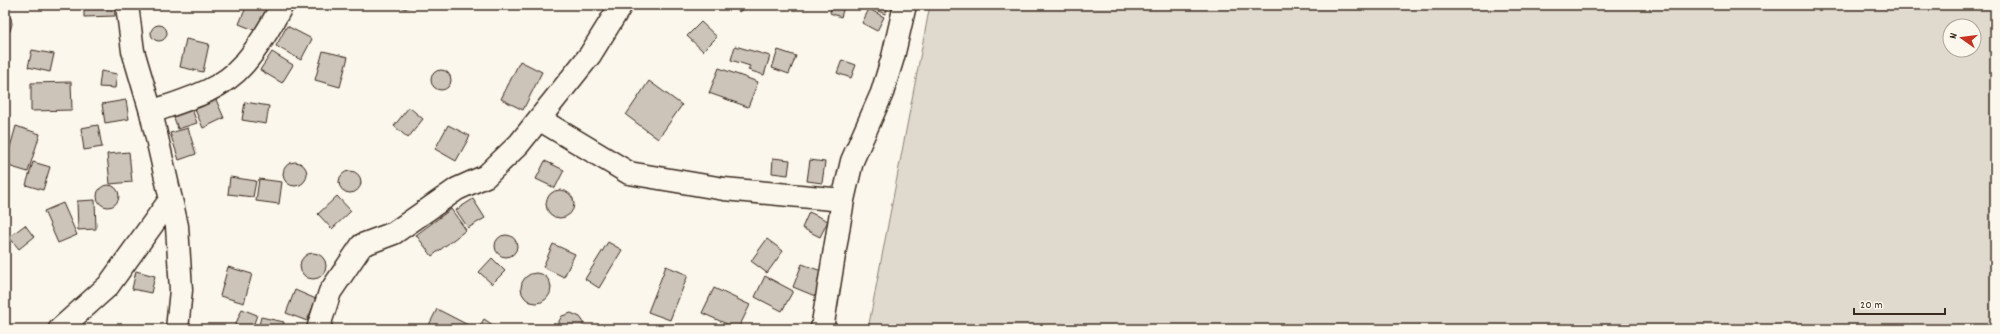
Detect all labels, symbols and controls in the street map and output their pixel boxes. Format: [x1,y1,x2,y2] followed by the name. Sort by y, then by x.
[1942,18,1982,58] north arrow
[1946,31,1963,41] text: N
[1854,290,1945,316] scale bar
[1860,297,1883,314] text: 20 m

